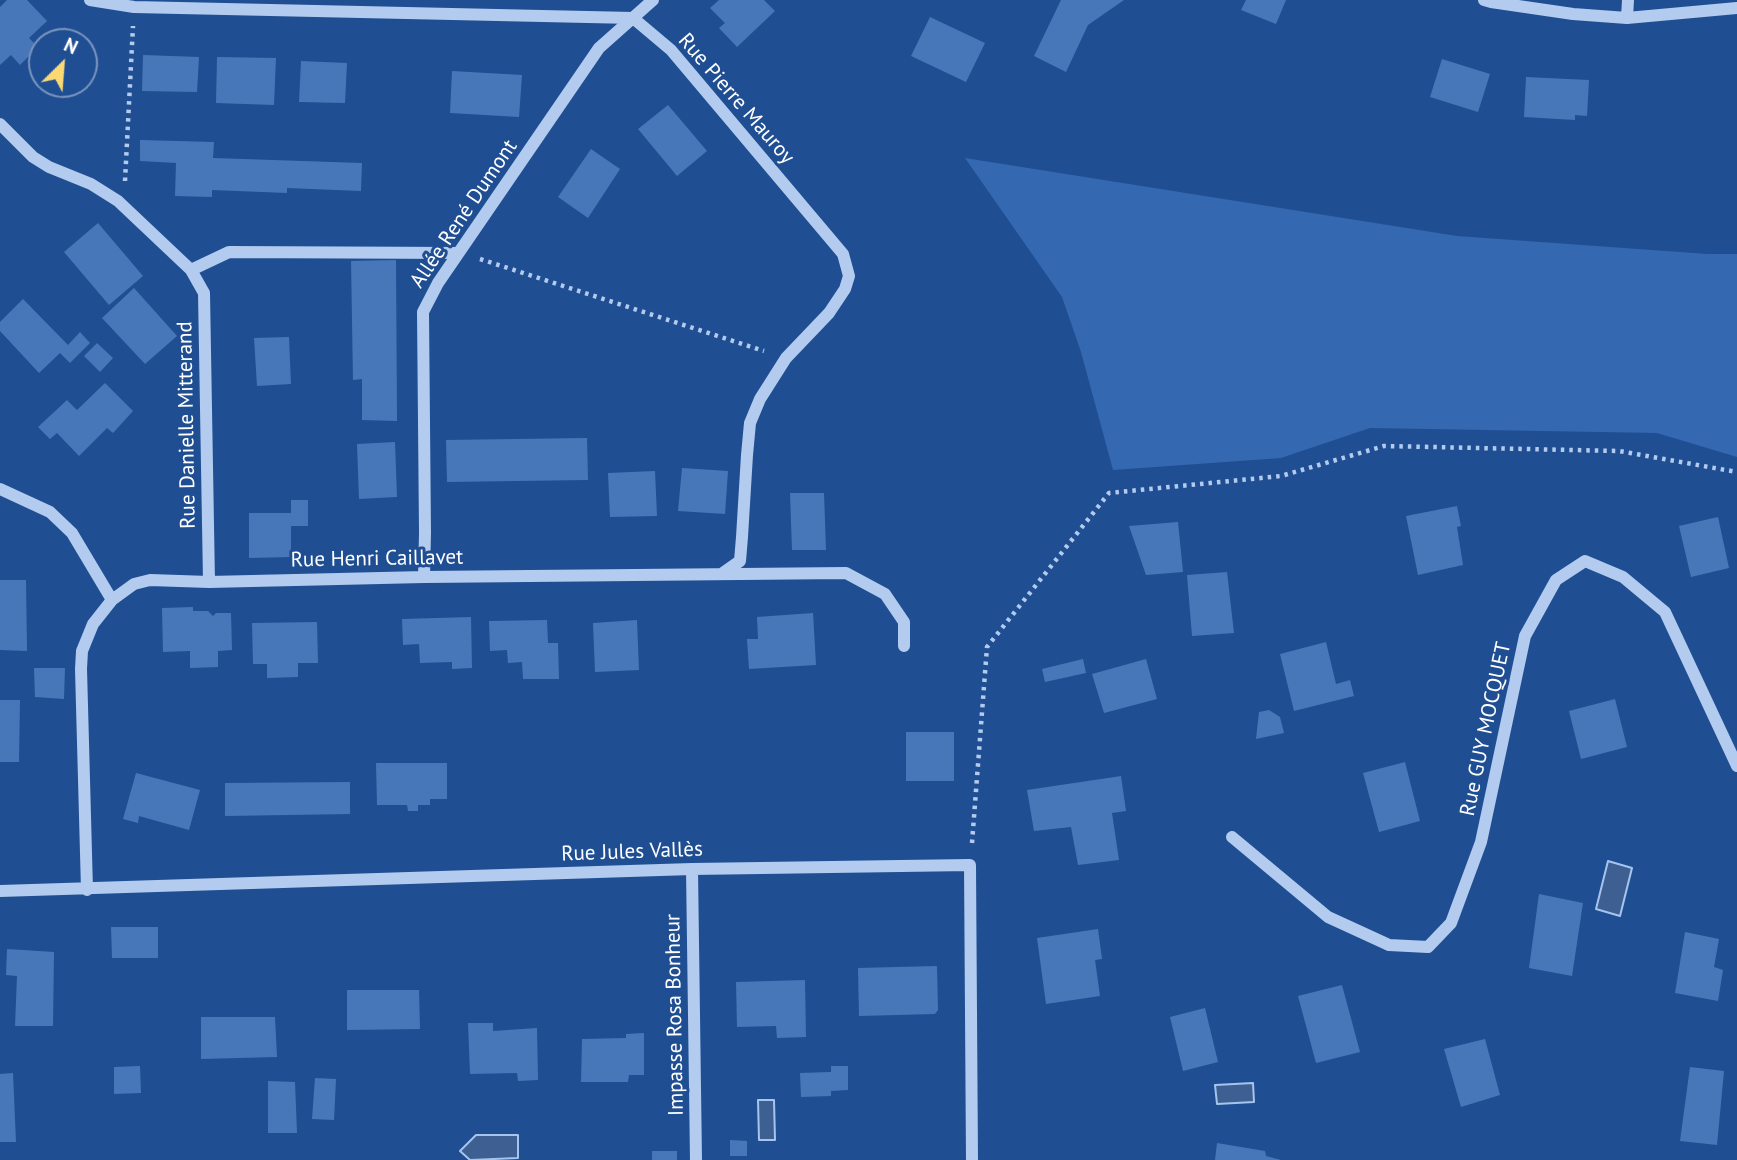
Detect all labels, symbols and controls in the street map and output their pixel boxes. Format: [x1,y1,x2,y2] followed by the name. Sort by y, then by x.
[28,28,98,98] north arrow
[672,29,800,169] street label: Rue Pierre Mauroy
[60,32,82,59] text: N
[405,135,523,293] street label: Allée René Dumont
[173,321,201,529] street label: Rue Danielle Mitterand
[291,545,463,573] street label: Rue Henri Caillavet
[1455,640,1517,818] street label: Rue GUY MOCQUET
[561,837,703,867] street label: Rue Jules Vallès
[661,914,689,1116] street label: Impasse Rosa Bonheur

